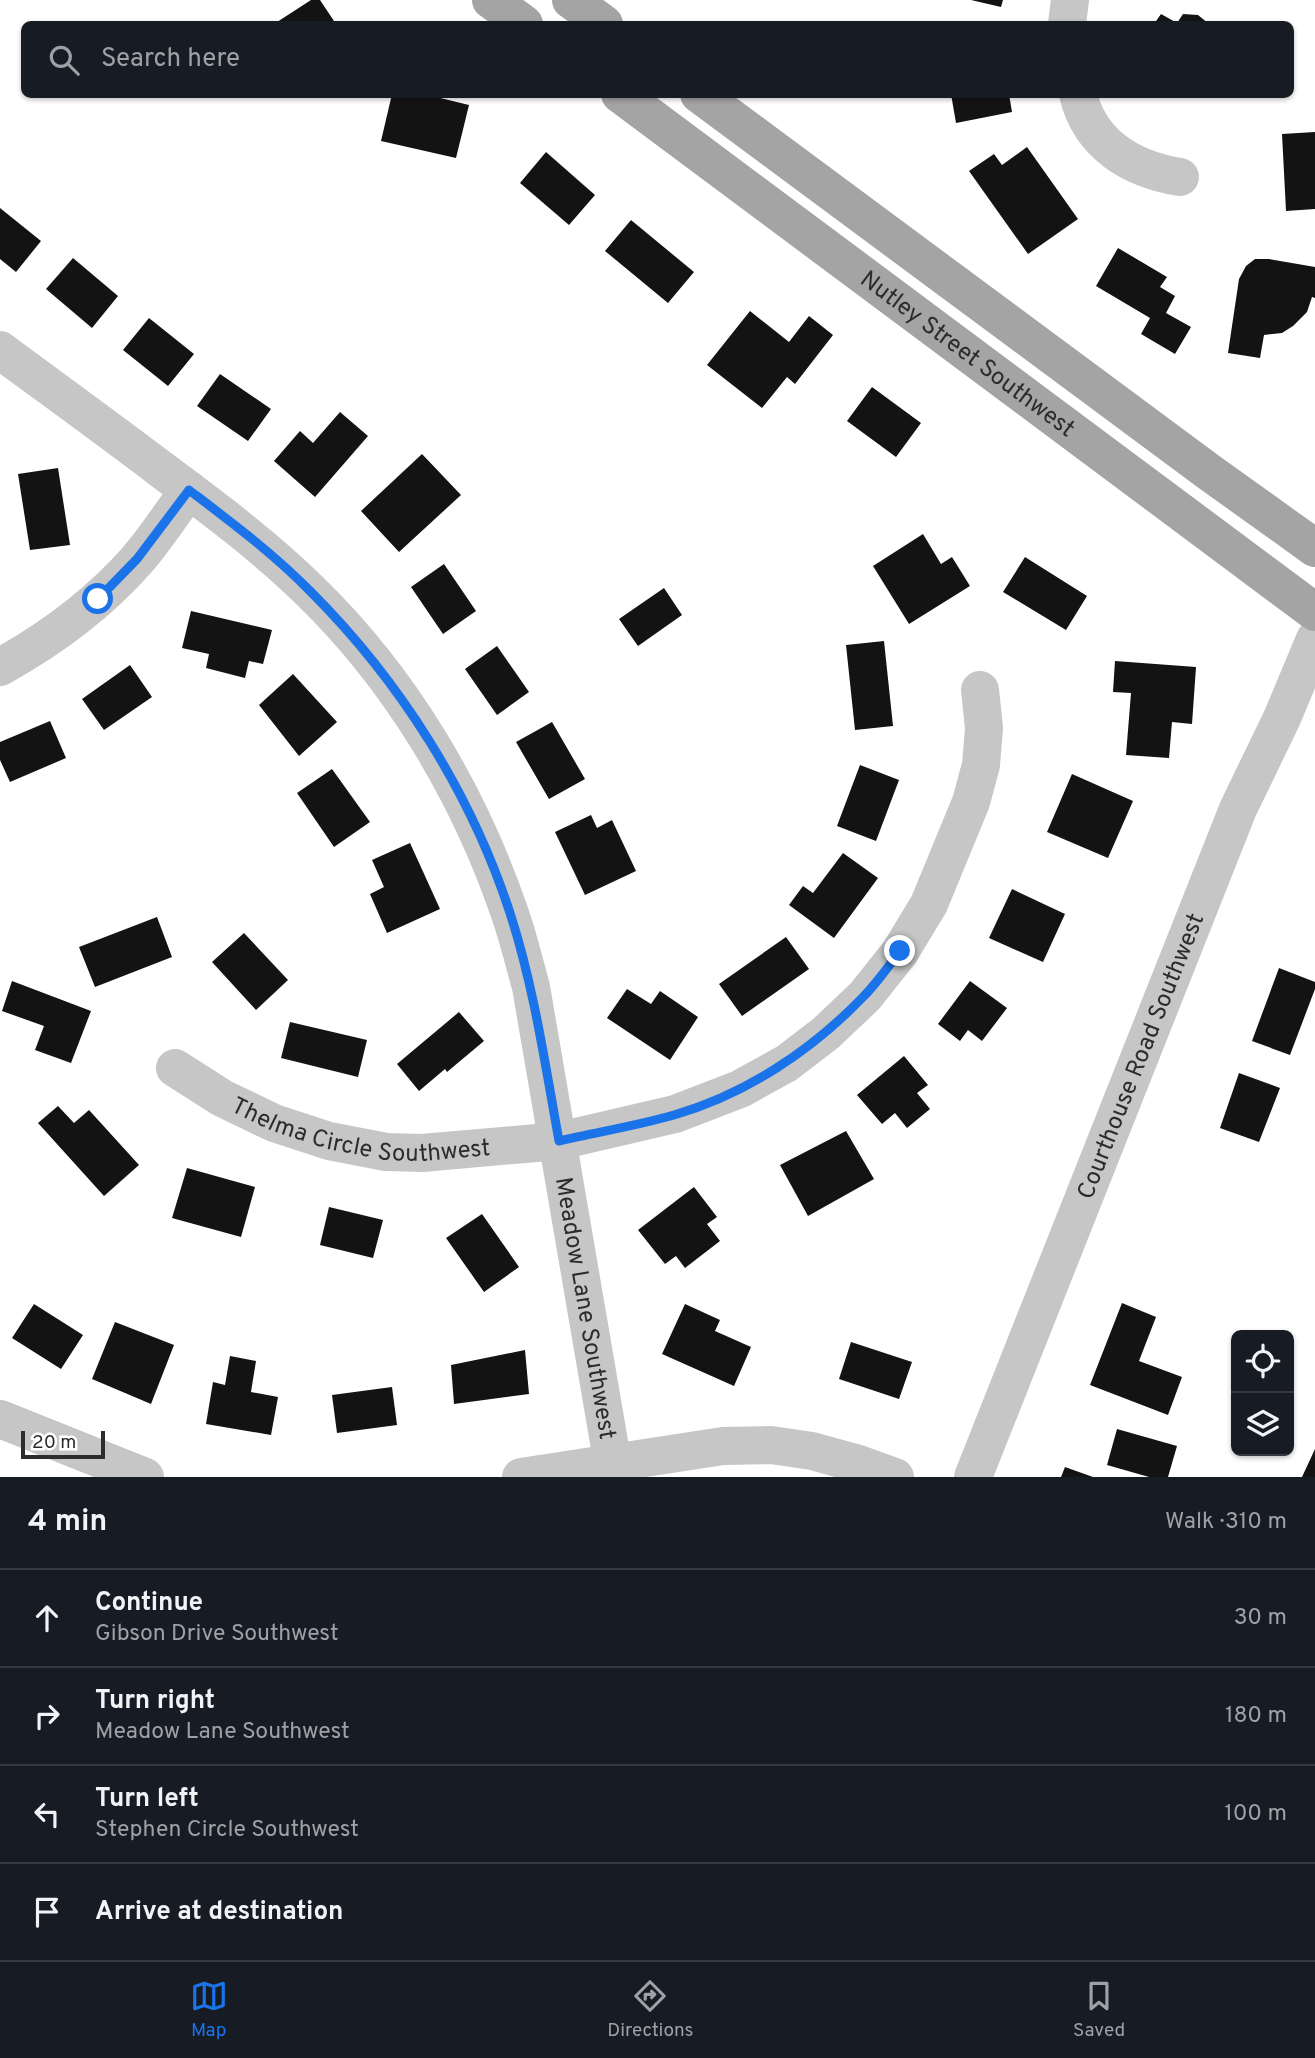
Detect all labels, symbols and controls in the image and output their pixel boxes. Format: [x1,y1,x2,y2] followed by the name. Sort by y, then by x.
[21,21,1294,98] search box
[45,41,83,79] icon: search
[101,43,240,76] text: Search here
[853,265,1080,445] street label: Nutley Street Southwest
[82,583,113,614] route start
[1072,909,1212,1204] street label: Courthouse Road Southwest
[884,935,915,966] route end
[226,1092,492,1170] street label: Thelma Circle Southwest
[547,1175,621,1442] street label: Meadow Lane Southwest
[1231,1330,1294,1456] map controls
[1231,1330,1294,1393] button: locate
[1231,1393,1294,1456] button: layers
[21,1428,105,1460] scale bar
[32,1431,76,1455] text: 20 m
[28,1504,107,1541] text: 4 min
[1165,1508,1287,1537] text: Walk · 310 m
[95,1587,203,1620] text: Continue
[28,1599,66,1637] icon: ahead
[1234,1604,1287,1633] text: 30 m
[95,1620,339,1649] text: Gibson Drive Southwest
[95,1685,215,1718] text: Turn right
[28,1697,66,1735] icon: right
[1225,1702,1287,1731] text: 180 m
[95,1718,350,1747] text: Meadow Lane Southwest
[95,1783,199,1816] text: Turn left
[28,1795,66,1833] icon: left
[1224,1800,1287,1829] text: 100 m
[95,1816,359,1845] text: Stephen Circle Southwest
[28,1893,66,1931] icon: arrive
[95,1896,343,1929] text: Arrive at destination
[190,1977,228,2043] tab: Map
[607,1977,694,2043] tab: Directions
[1073,1977,1125,2043] tab: Saved

